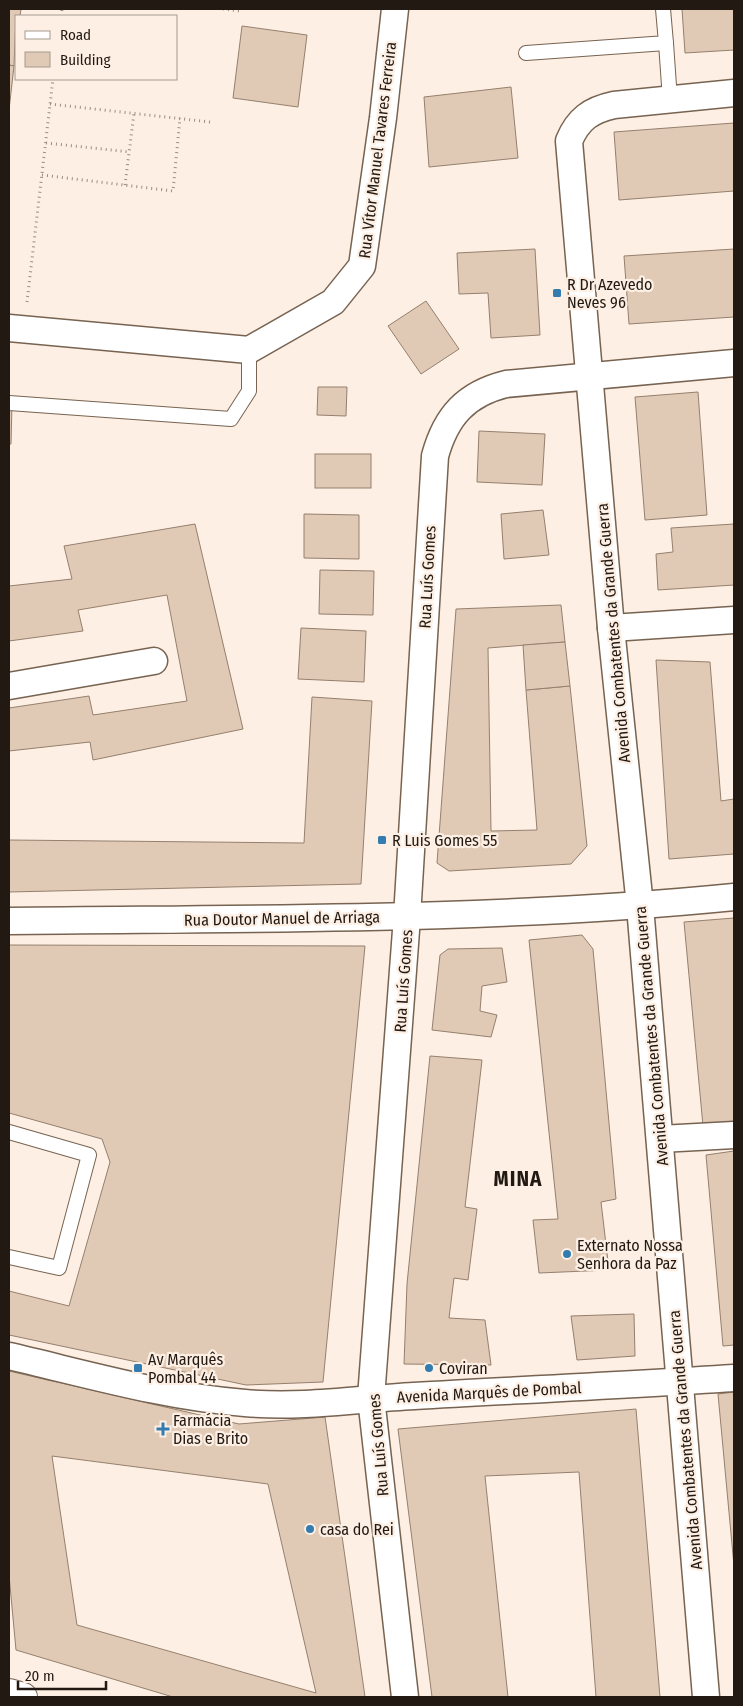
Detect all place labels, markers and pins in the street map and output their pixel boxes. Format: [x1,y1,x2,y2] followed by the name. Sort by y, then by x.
[567,275,653,312] place label: R Dr Azevedo Neves 96
[551,287,563,299] marker: R Dr Azevedo Neves 96
[392,831,497,850] place label: R Luis Gomes 55
[376,834,388,846] marker: R Luis Gomes 55
[577,1236,683,1273] place label: Externato Nossa Senhora da Paz
[561,1248,573,1260] marker: Externato Nossa Senhora da Paz
[148,1350,223,1387] place label: Av Marquês Pombal 44
[439,1359,488,1378] place label: Coviran
[132,1362,144,1374] marker: Av Marquês Pombal 44
[423,1362,435,1374] marker: Coviran
[173,1411,248,1448] place label: Farmácia Dias e Brito
[157,1423,169,1435] marker: Farmácia Dias e Brito
[320,1520,394,1539] place label: casa do Rei
[304,1523,316,1535] marker: casa do Rei

